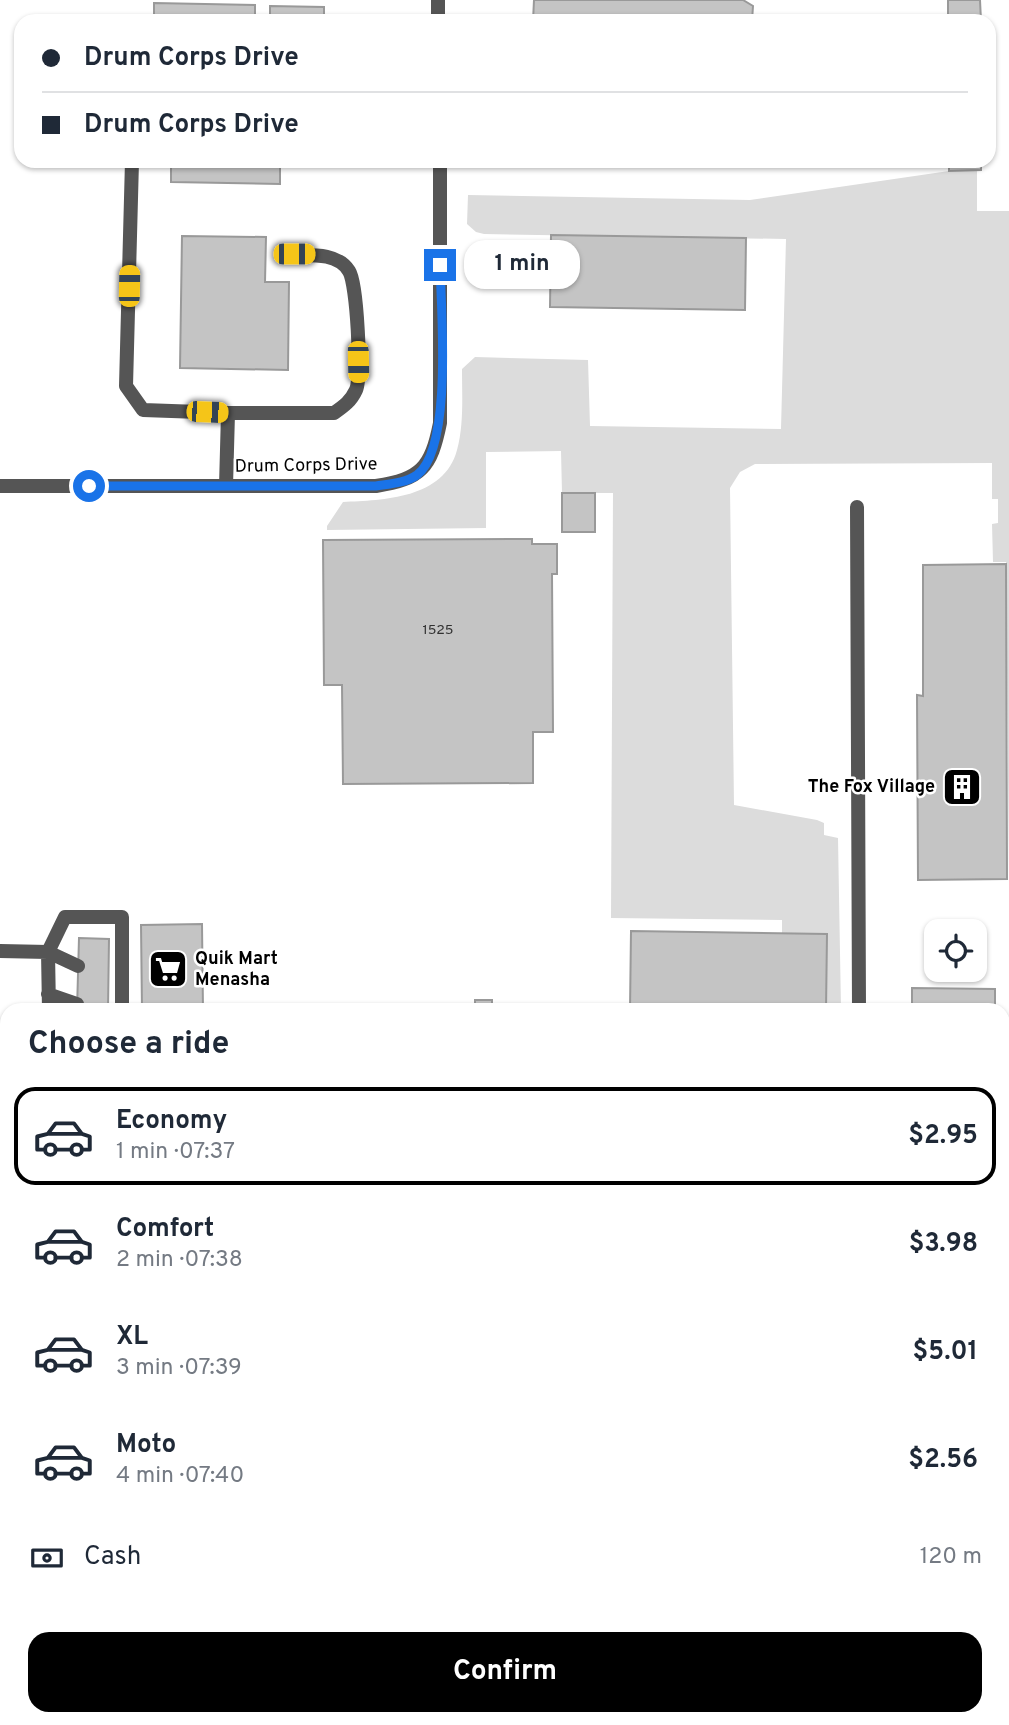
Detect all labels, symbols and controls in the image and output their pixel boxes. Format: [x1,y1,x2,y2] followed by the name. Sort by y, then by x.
[84,42,299,75] text: Drum Corps Drive
[84,109,299,142] text: Drum Corps Drive
[464,240,580,290] callout: 1 min
[274,244,316,265] car
[424,249,456,281] route end
[494,250,550,279] text: 1 min
[119,265,140,307] car
[348,341,369,383] car
[186,401,229,423] car
[234,453,378,479] street label: Drum Corps Drive
[73,470,105,502] route start
[422,622,454,639] house number: 1525
[941,766,983,808] building icon: The Fox Village
[808,776,935,799] place label: The Fox Village
[924,919,987,982] map controls
[924,919,987,982] button: locate
[147,948,189,990] supermarket icon: Quik Mart Menasha
[195,948,278,992] place label: Quik Mart Menasha
[28,1025,229,1065] text: Choose a ride
[32,1105,95,1168] icon: car
[116,1105,227,1138] text: Economy
[908,1120,978,1153] text: $2.95
[116,1138,235,1167] text: 1 min · 07:37
[32,1213,95,1276] icon: car
[116,1213,214,1246] text: Comfort
[909,1228,978,1261] text: $3.98
[116,1246,243,1275] text: 2 min · 07:38
[32,1321,95,1384] icon: car
[116,1321,148,1354] text: XL
[913,1336,978,1369] text: $5.01
[116,1354,242,1383] text: 3 min · 07:39
[32,1429,95,1492] icon: car
[116,1429,176,1462] text: Moto
[908,1444,978,1477] text: $2.56
[116,1462,244,1491] text: 4 min · 07:40
[28,1539,66,1577] icon: cash
[84,1541,141,1574] text: Cash
[920,1543,982,1572] text: 120 m
[28,1632,982,1712] button: Confirm

